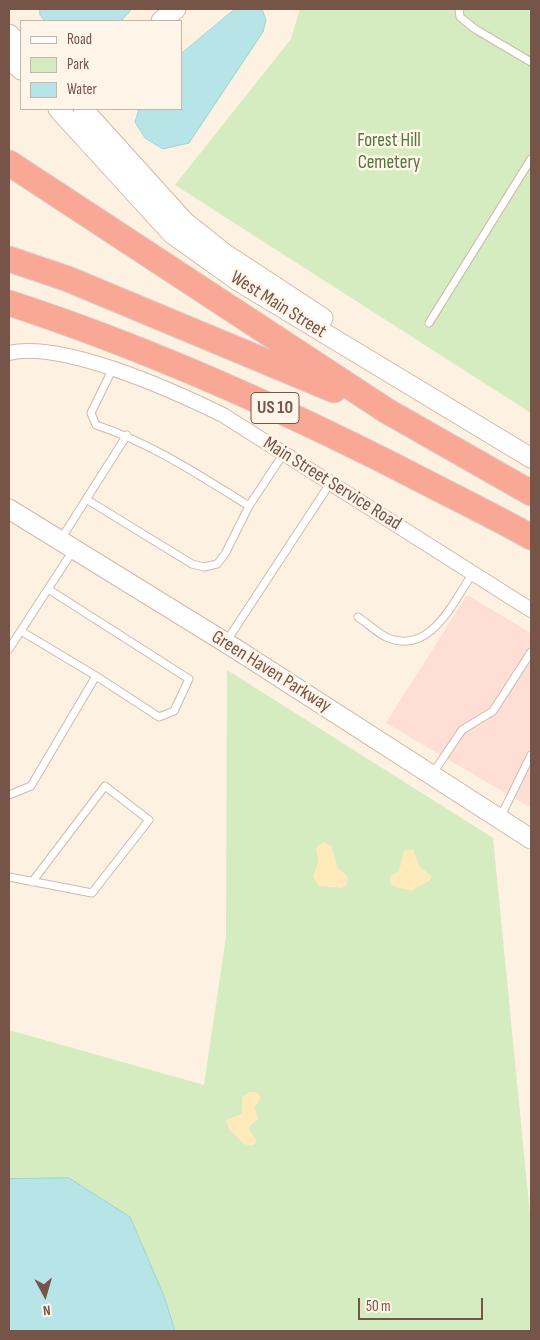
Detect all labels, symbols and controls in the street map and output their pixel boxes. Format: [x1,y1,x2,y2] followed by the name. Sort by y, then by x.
[20,20,182,110] legend
[67,30,92,49] text: Road
[67,55,89,74] text: Park
[67,80,97,99] text: Water
[357,130,421,174] park label: Forest Hill Cemetery
[226,267,330,343] street label: West Main Street
[251,392,299,423] road number: US 10
[259,432,405,536] street label: Main Street Service Road
[207,626,335,718] street label: Green Haven Parkway
[20,1270,70,1320] north arrow
[360,1288,485,1320] scale bar
[366,1297,391,1316] text: 50 m
[42,1302,51,1319] text: N

